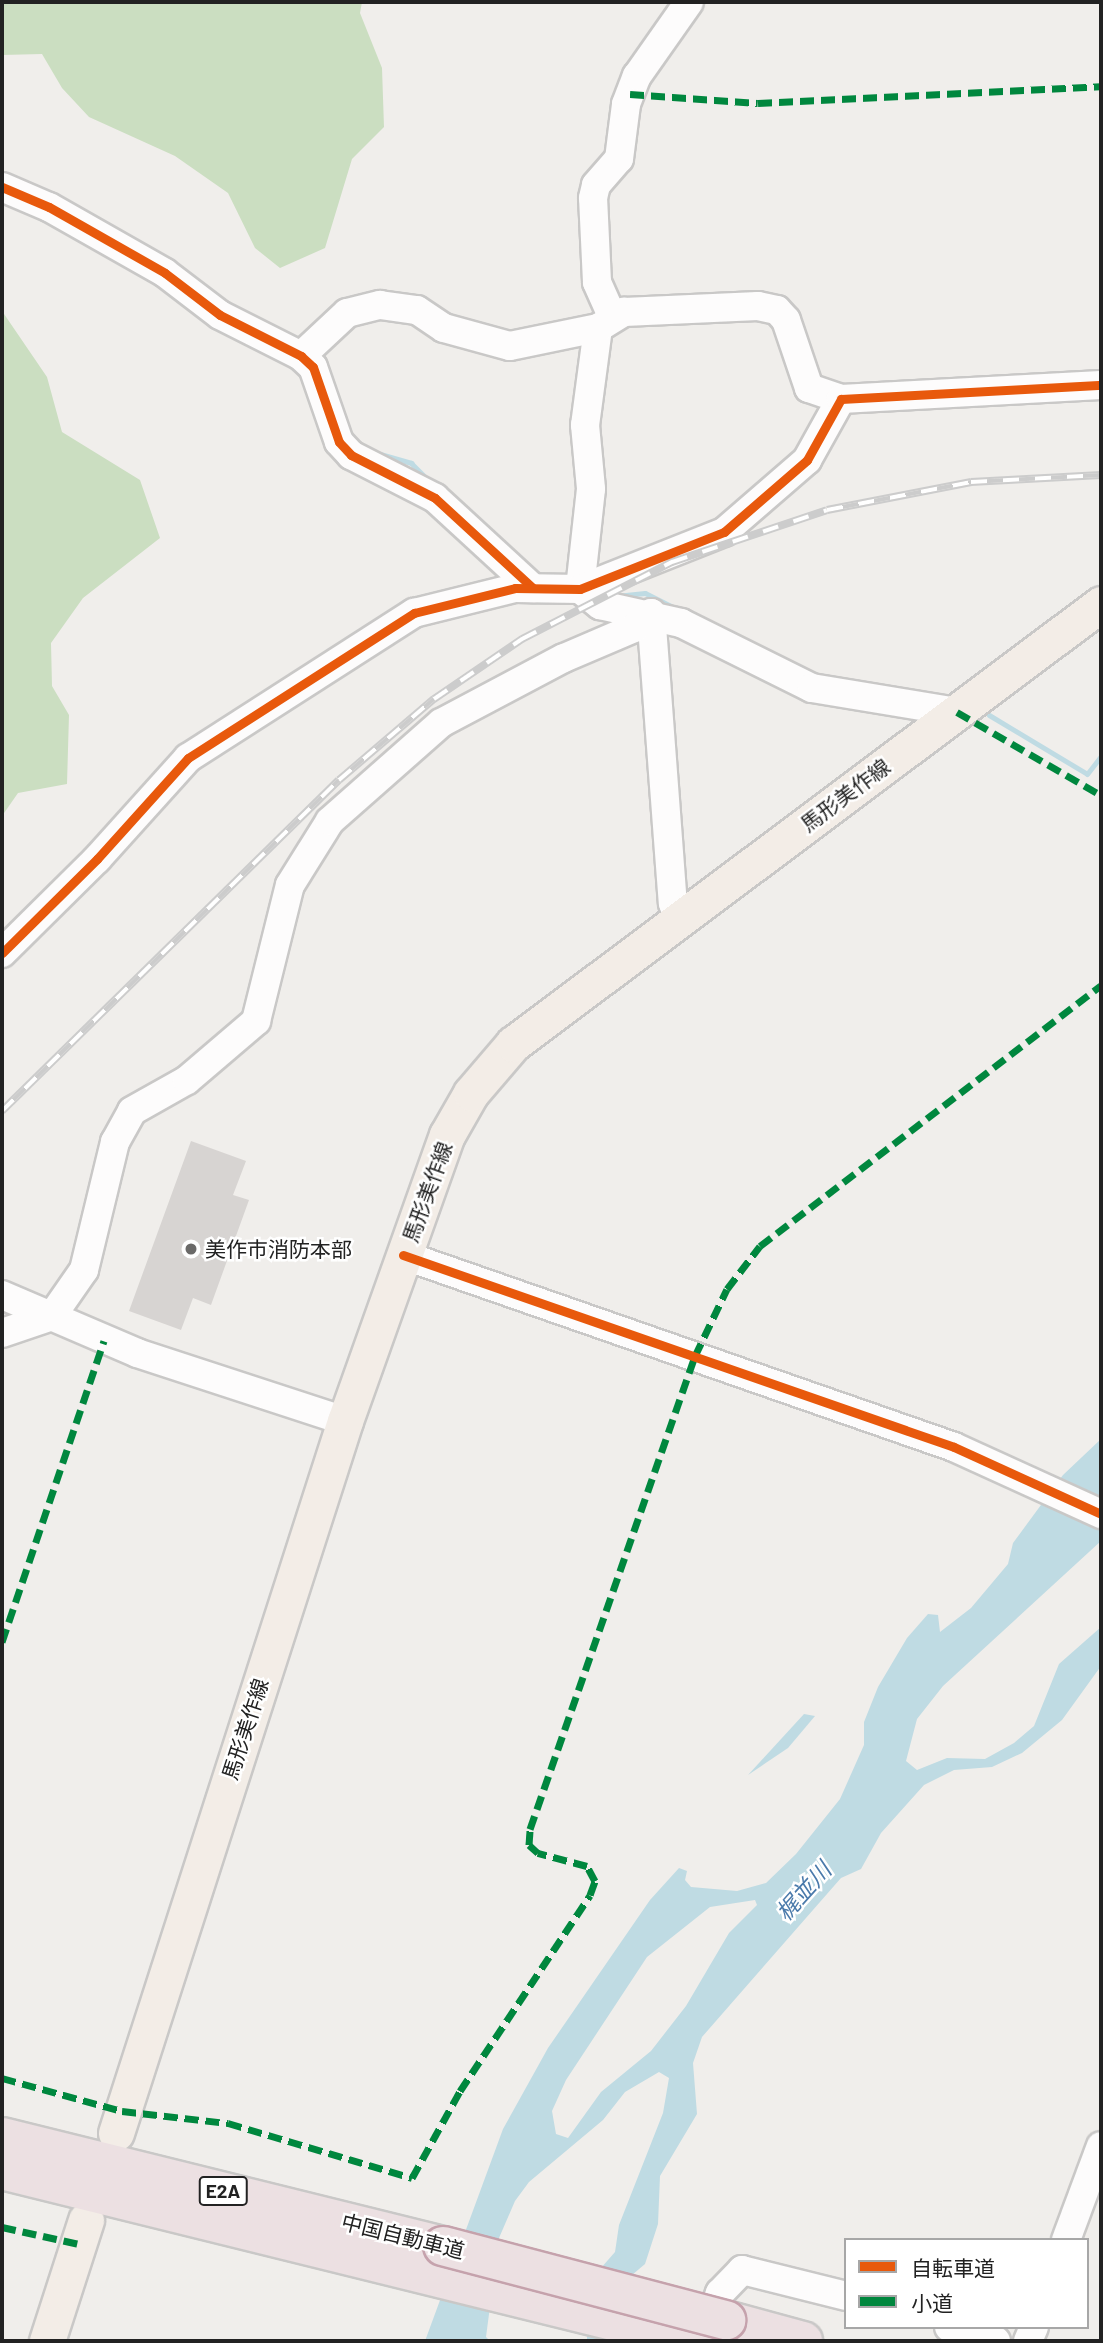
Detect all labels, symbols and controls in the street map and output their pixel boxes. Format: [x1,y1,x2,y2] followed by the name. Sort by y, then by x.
[795,753,895,837] street label: 馬形美作線
[397,1138,457,1246] street label: 馬形美作線
[205,1236,352,1262] place label: 美作市消防本部
[183,1241,199,1257] marker: 美作市消防本部
[217,1675,273,1783] street label: 馬形美作線
[770,1856,836,1926] water label: 梶並川
[198,2176,248,2206] road number: E2A
[339,2209,467,2263] street label: 中国自動車道
[844,2238,1089,2329] legend
[911,2255,995,2280] text: 自転車道
[911,2290,953,2315] text: 小道

